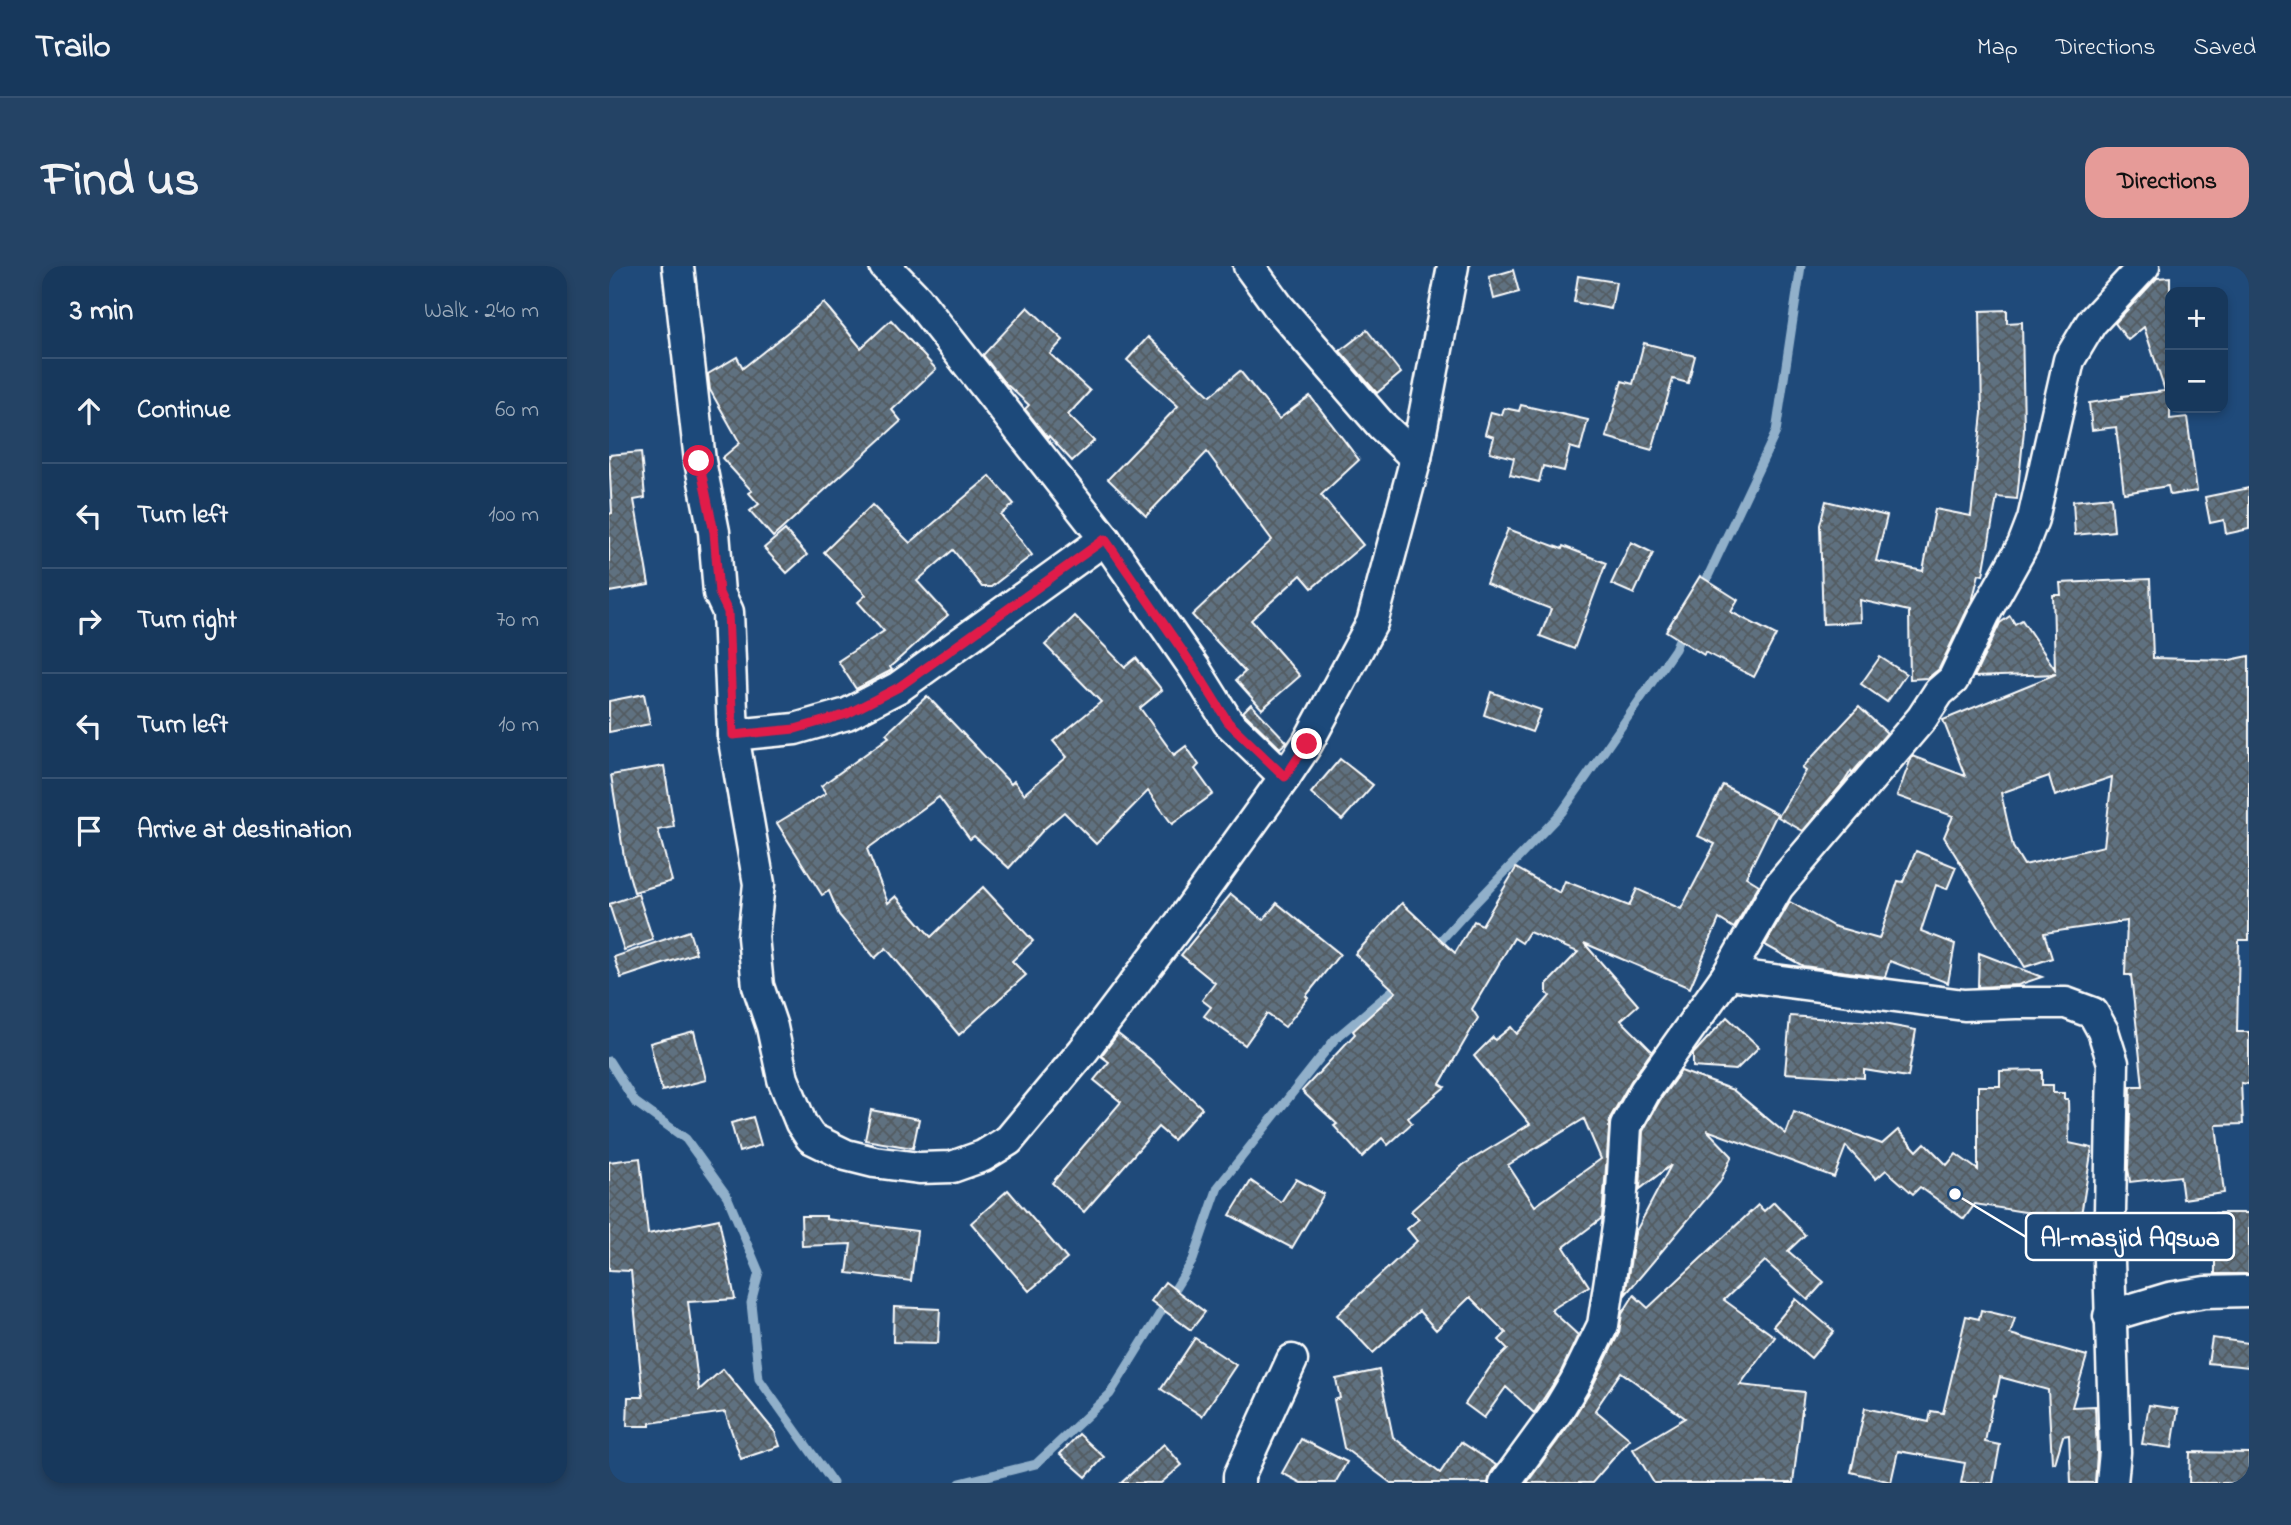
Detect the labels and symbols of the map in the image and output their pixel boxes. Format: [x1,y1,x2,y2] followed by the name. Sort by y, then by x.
[683,445,714,476] route start
[1291,728,1322,759] route end
[2026,1213,2234,1260] callout: Al-masjid Aqswa
[2040,1221,2220,1259] text: Al-masjid Aqswa

